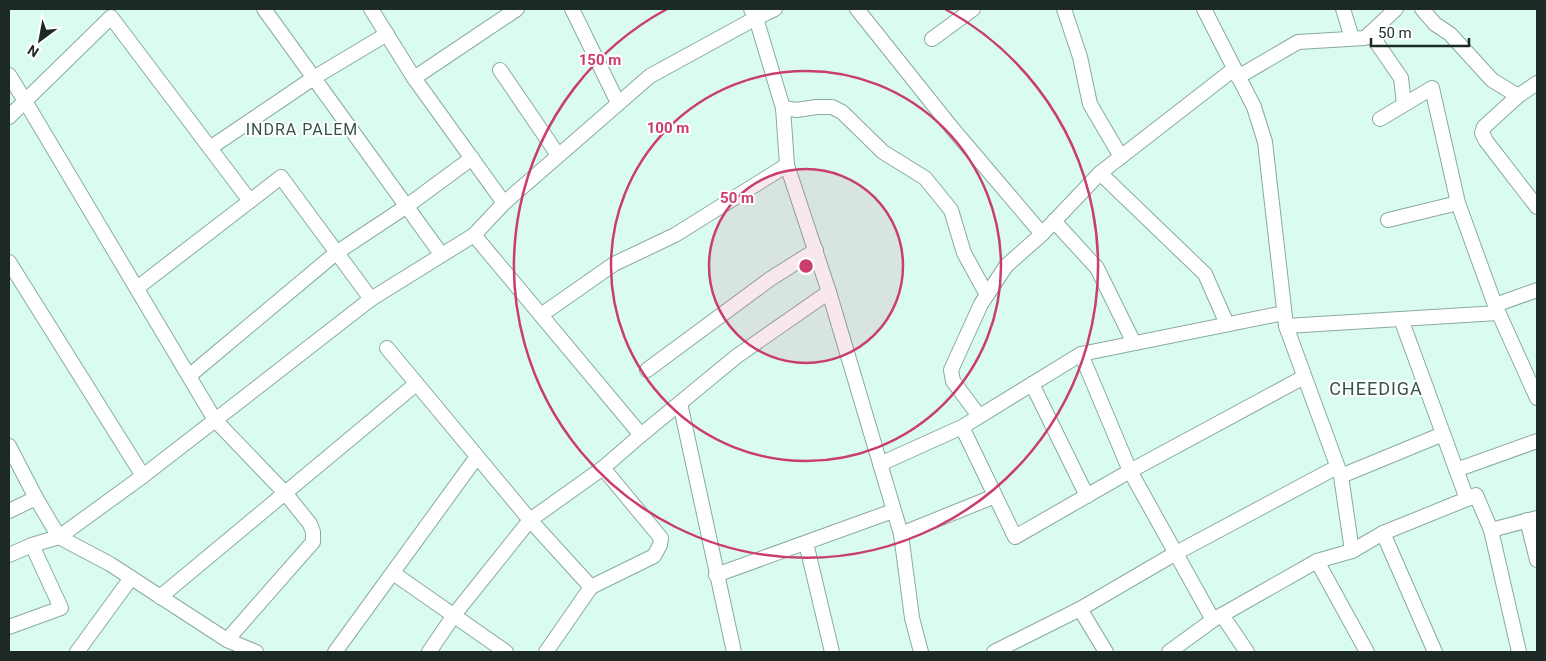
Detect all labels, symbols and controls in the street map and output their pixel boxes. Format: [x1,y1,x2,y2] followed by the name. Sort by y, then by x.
[15,15,65,65] north arrow
[1371,15,1468,47] scale bar
[1378,24,1412,42] text: 50 m
[25,42,42,60] text: N
[579,51,621,69] text: 150 m
[647,119,689,137] text: 100 m
[246,120,358,139] district label: INDRA PALEM
[720,189,754,207] text: 50 m
[797,257,815,275] centre of rings
[1329,378,1423,399] district label: CHEEDIGA

